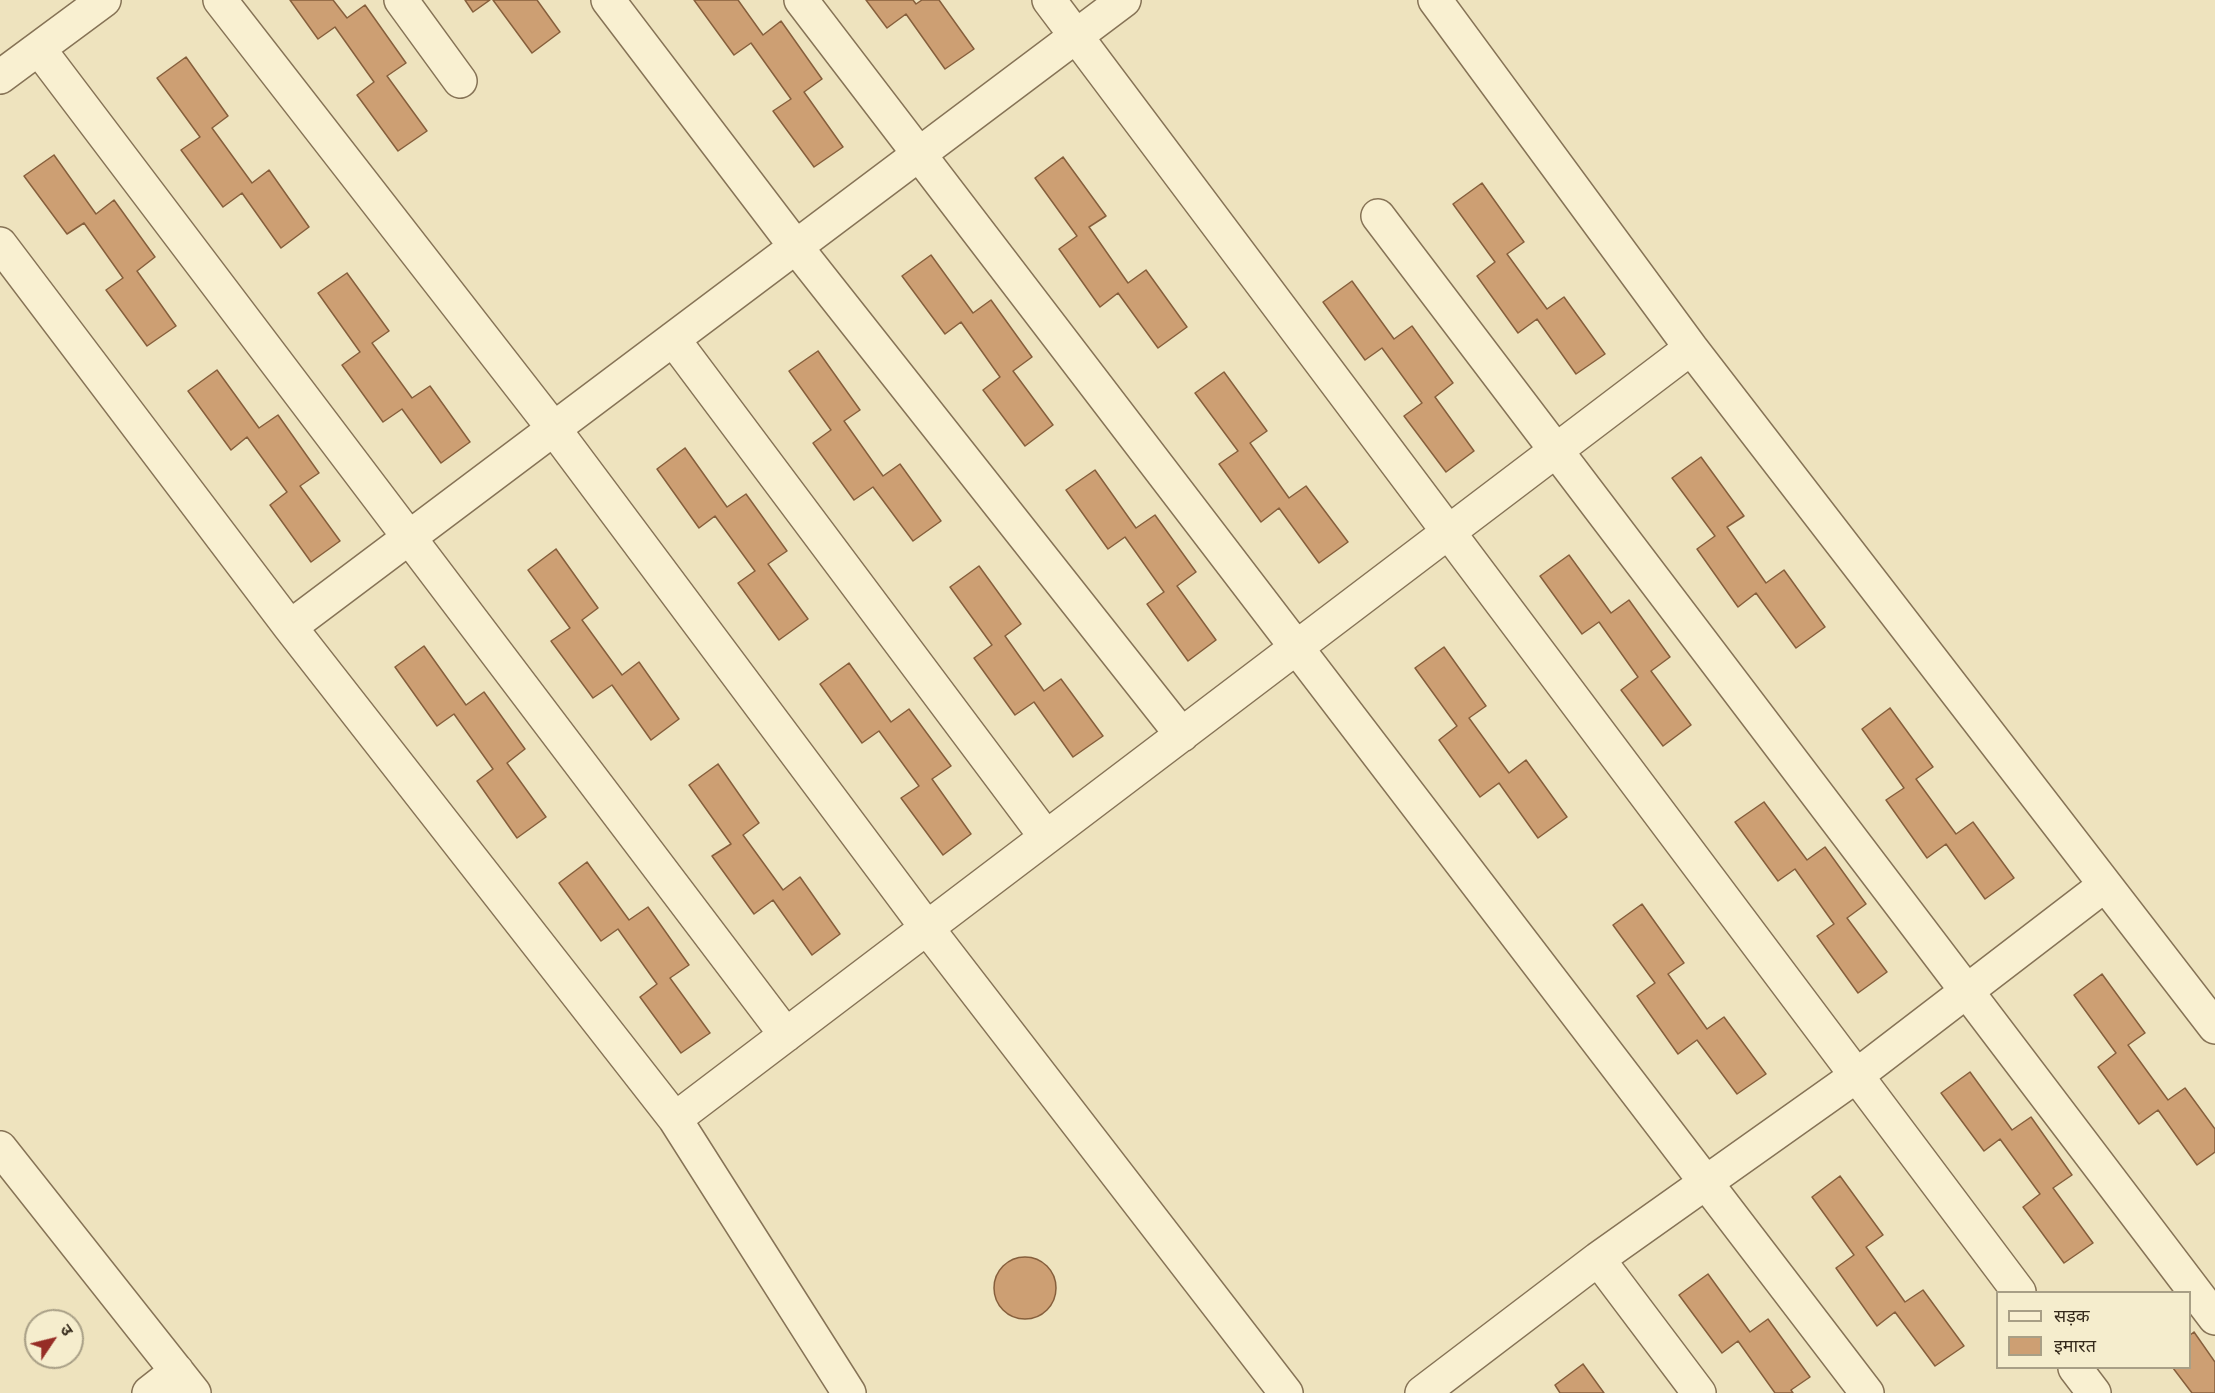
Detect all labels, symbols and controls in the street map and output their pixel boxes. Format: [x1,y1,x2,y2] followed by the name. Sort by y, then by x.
[1996,1291,2191,1369] legend
[2054,1304,2090,1327] text: सड़क
[24,1309,84,1369] north arrow
[56,1320,78,1339] text: उ
[2054,1334,2096,1357] text: इमारत

